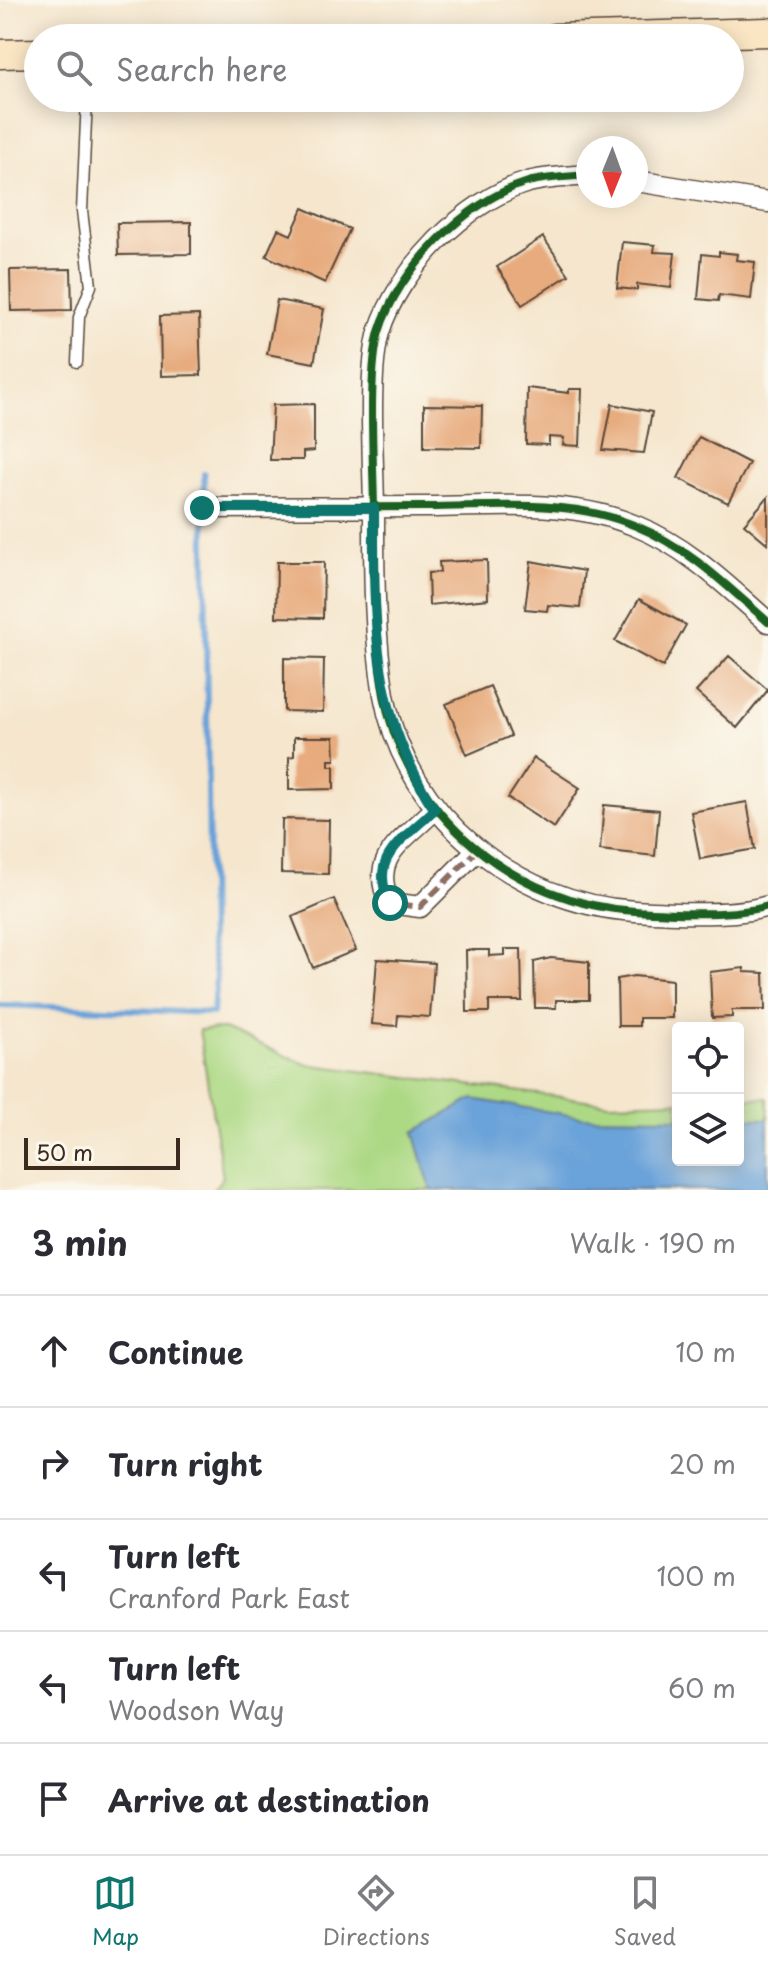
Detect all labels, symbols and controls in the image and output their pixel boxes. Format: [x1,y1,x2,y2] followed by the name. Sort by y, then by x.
[24,24,744,112] search box
[52,46,96,90] icon: search
[116,46,288,91] text: Search here
[576,136,648,208] north arrow
[184,490,220,526] route end
[372,885,408,921] route start
[672,1022,744,1166] map controls
[672,1022,744,1094] button: locate
[672,1094,744,1166] button: layers
[24,1134,180,1170] scale bar
[36,1135,93,1168] text: 50 m
[32,1216,128,1268] text: 3 min
[570,1223,736,1262] text: Walk · 190 m
[32,1329,76,1373] icon: ahead
[108,1329,243,1374] text: Continue
[675,1332,736,1371] text: 10 m
[32,1441,76,1485] icon: right
[108,1441,263,1486] text: Turn right
[669,1444,736,1483] text: 20 m
[108,1533,240,1578] text: Turn left
[32,1553,76,1597] icon: left
[656,1556,736,1595] text: 100 m
[108,1578,350,1617] text: Cranford Park East
[108,1645,240,1690] text: Turn left
[32,1665,76,1709] icon: left
[668,1668,736,1707] text: 60 m
[108,1690,284,1729] text: Woodson Way
[32,1777,76,1821] icon: arrive
[108,1777,430,1822] text: Arrive at destination
[92,1871,139,1952] tab: Map
[323,1871,430,1952] tab: Directions
[614,1871,676,1952] tab: Saved

